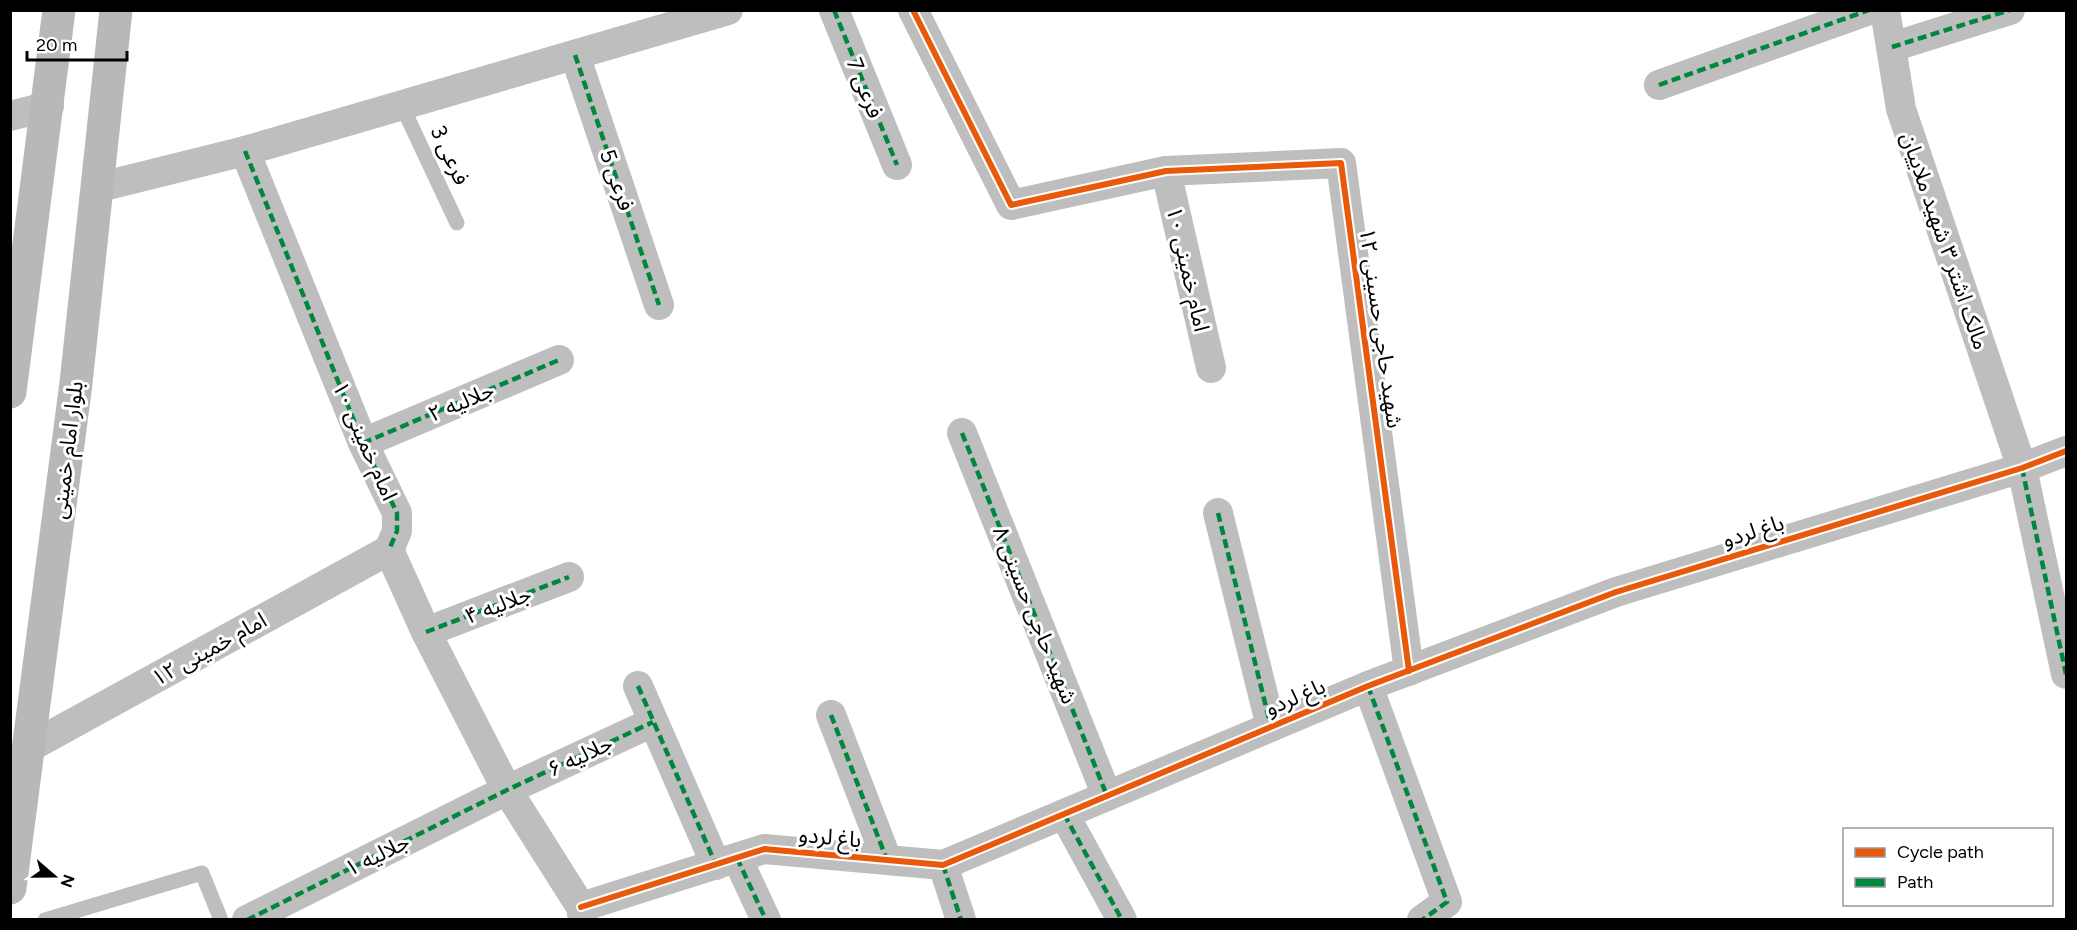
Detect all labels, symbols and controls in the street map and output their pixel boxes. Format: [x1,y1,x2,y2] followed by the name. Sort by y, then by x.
[27,24,128,62] scale bar
[36,34,77,56] text: 20 m
[841,54,889,122] street label: فرعی 7
[425,121,475,189] street label: فرعی 3
[1895,129,1995,353] street label: مالک اشتر ۳ شهید ملاییان
[594,146,640,214] street label: فرعی 5
[1158,204,1215,335] street label: امام خمینی ۱۰
[1354,226,1408,430] street label: شهید حاجی حسینی ۱۲
[424,376,498,428] street label: جلالیه ۲
[324,377,403,506] street label: امام خمینی ۱۰
[45,380,92,521] street label: بلوار امام خمینی
[1719,509,1788,556] street label: باغ لردو
[987,522,1083,708] street label: شهید حاجی حسینی ۸
[461,580,535,630] street label: جلالیه ۴
[147,606,273,694] street label: امام خمینی ۱۲
[1261,672,1330,724] street label: باغ لردو
[543,729,617,783] street label: جلالیه ۶
[797,821,863,856] street label: باغ لردو
[340,828,414,882] street label: جلالیه ۱
[1843,828,2053,906] legend
[1897,841,1984,863] text: Cycle path
[24,846,84,906] north arrow
[1897,871,1933,893] text: Path
[57,872,79,890] text: N

